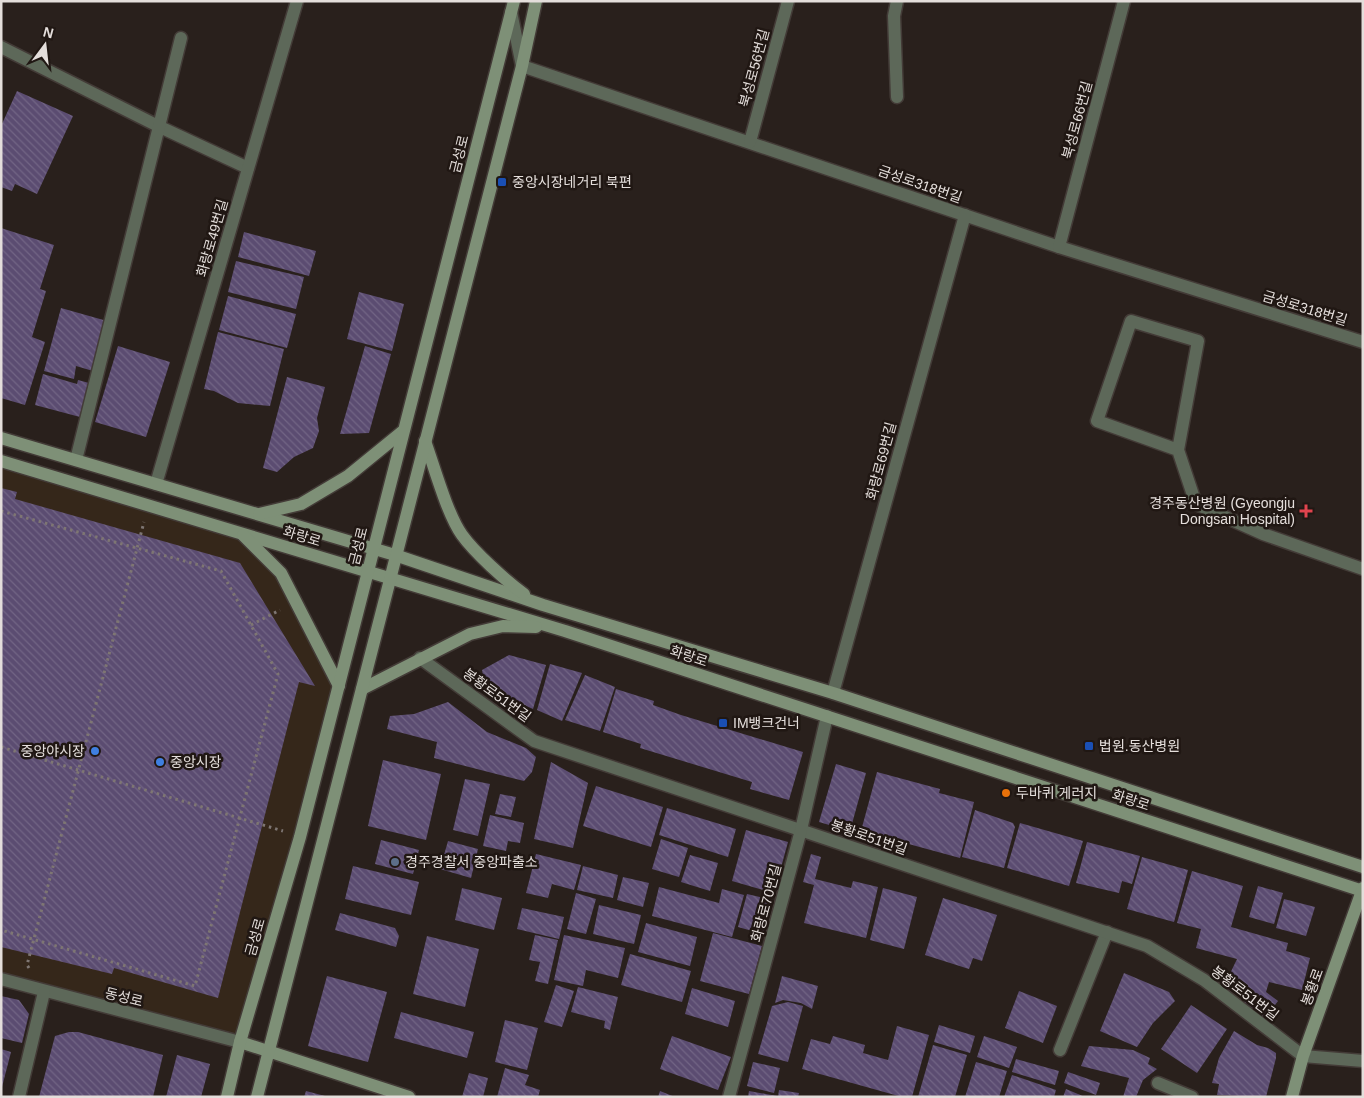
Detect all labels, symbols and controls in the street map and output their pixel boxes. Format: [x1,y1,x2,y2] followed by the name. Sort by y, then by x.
[20,20,70,70] north arrow
[41,23,55,41] text: N
[736,27,772,109] street label: 북성로56번길
[1059,79,1095,161] street label: 북성로66번길
[447,133,471,175] street label: 금성로
[876,162,964,206] street label: 금성로318번길
[512,174,632,190] place label: 중앙시장네거리 북편
[496,176,508,188] marker: 중앙시장네거리 북편
[193,197,231,279] street label: 화랑로49번길
[1261,288,1349,328] street label: 금성로318번길
[863,420,899,502] street label: 화랑로69번길
[1149,495,1295,527] place label: 경주동산병원 (Gyeongju Dongsan Hospital)
[1299,504,1313,518] marker: 경주동산병원 (Gyeongju Dongsan Hospital)
[281,523,323,549] street label: 화랑로
[346,525,370,567] street label: 금성로
[668,642,710,670] street label: 화랑로
[460,665,534,725] street label: 봉황로51번길
[733,715,800,731] place label: IM뱅크건너
[717,717,729,729] marker: IM뱅크건너
[1099,738,1180,754] place label: 법원.동산병원
[1083,740,1095,752] marker: 법원.동산병원
[21,743,85,759] place label: 중앙야시장
[89,745,101,757] marker: 중앙야시장
[170,754,222,770] place label: 중앙시장
[154,756,166,768] marker: 중앙시장
[1016,785,1097,801] place label: 두바퀴 게러지
[1110,786,1152,814] street label: 화랑로
[1000,787,1012,799] marker: 두바퀴 게러지
[829,816,909,858] street label: 봉황로51번길
[405,854,538,870] place label: 경주경찰서 중앙파출소
[389,856,401,868] marker: 경주경찰서 중앙파출소
[748,862,784,944] street label: 화랑로70번길
[242,916,268,958] street label: 금성로
[1208,963,1282,1023] street label: 봉황로51번길
[1298,966,1326,1008] street label: 봉황로
[103,985,145,1009] street label: 동성로

